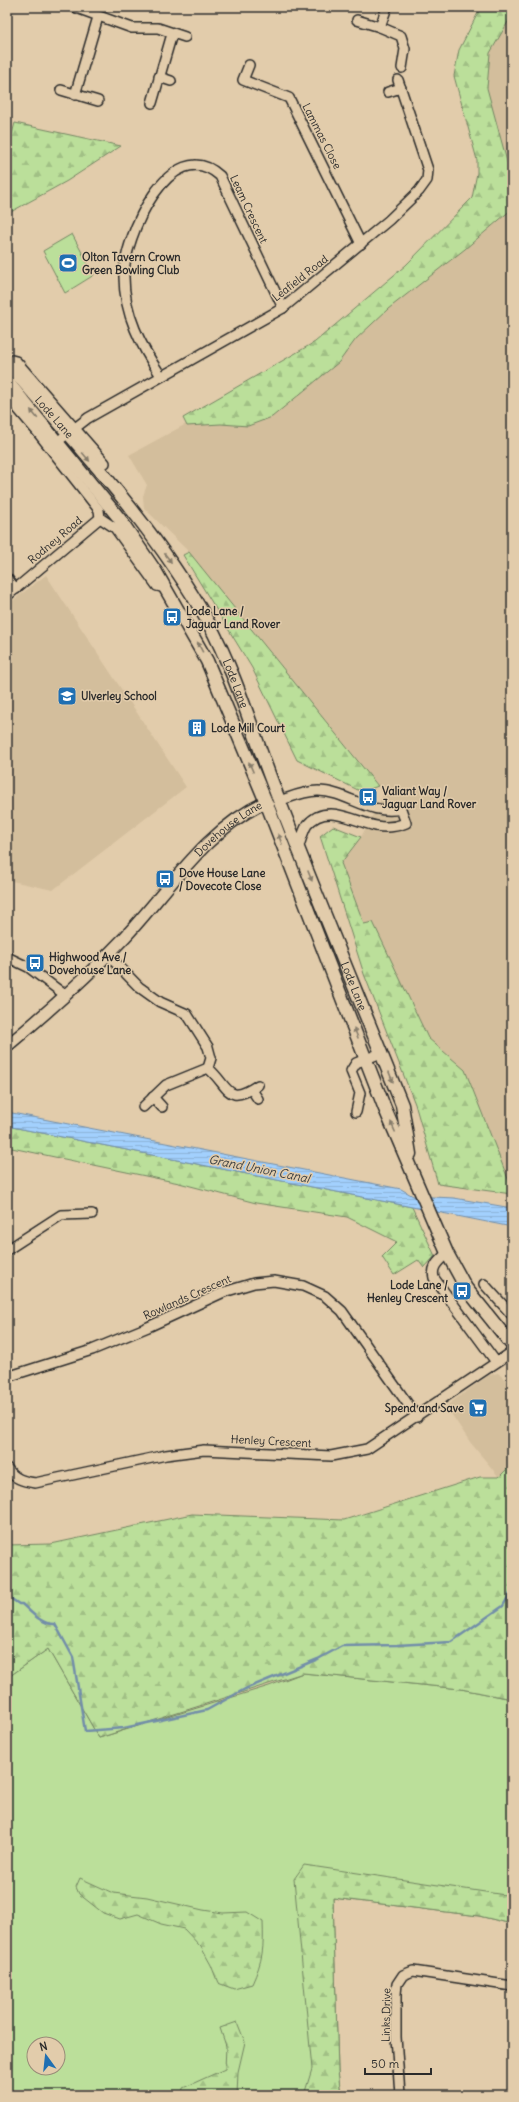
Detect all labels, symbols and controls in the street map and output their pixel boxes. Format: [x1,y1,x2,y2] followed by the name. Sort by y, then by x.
[299,101,345,171] street label: Lammas Close
[227,173,271,246] street label: Leam Crescent
[82,250,181,278] place label: Olton Tavern Crown Green Bowling Club
[269,251,331,304] street label: Leafield Road
[57,252,79,274] sports icon: Olton Tavern Crown Green Bowling Club
[32,393,77,441] street label: Lode Lane
[30,408,39,419] one-way arrow
[82,451,91,462] one-way arrow
[25,513,85,567] street label: Rodney Road
[164,552,172,563] one-way arrow
[186,604,281,632] place label: Lode Lane / Jaguar Land Rover
[161,606,183,628] bus stop icon: Lode Lane / Jaguar Land Rover
[196,641,203,653] one-way arrow
[220,657,252,710] street label: Lode Lane
[56,685,78,707] school or university icon: Ulverley School
[81,689,157,704] place label: Ulverley School
[186,717,208,739] building icon: Lode Mill Court
[211,721,285,735] place label: Lode Mill Court
[248,761,254,772] one-way arrow
[382,784,477,812] place label: Valiant Way / Jaguar Land Rover
[357,786,379,808] bus stop icon: Valiant Way / Jaguar Land Rover
[191,798,264,859] street label: Dovehouse Lane
[277,832,283,844] one-way arrow
[179,866,265,893] place label: Dove House Lane / Dovecote Close
[154,868,176,890] bus stop icon: Dove House Lane / Dovecote Close
[307,870,313,882] one-way arrow
[49,950,131,977] place label: Highwood Ave / Dovehouse Lane
[24,952,46,974] bus stop icon: Highwood Ave / Dovehouse Lane
[338,960,370,1013] street label: Lode Lane
[353,1027,359,1039] one-way arrow
[388,1071,394,1083] one-way arrow
[390,1121,396,1133] one-way arrow
[207,1151,313,1186] water label: Grand Union Canal
[141,1271,233,1323] street label: Rowlands Crescent
[367,1278,448,1306] place label: Lode Lane / Henley Crescent
[451,1280,473,1302] bus stop icon: Lode Lane / Henley Crescent
[467,1397,489,1419] supermarket icon: Spend and Save
[385,1401,464,1416] place label: Spend and Save
[230,1432,312,1450] street label: Henley Crescent
[379,1988,393,2042] street label: Links Drive
[26,2036,66,2076] north arrow
[38,2039,49,2054] text: N
[365,2050,431,2076] scale bar
[371,2056,400,2071] text: 50 m

